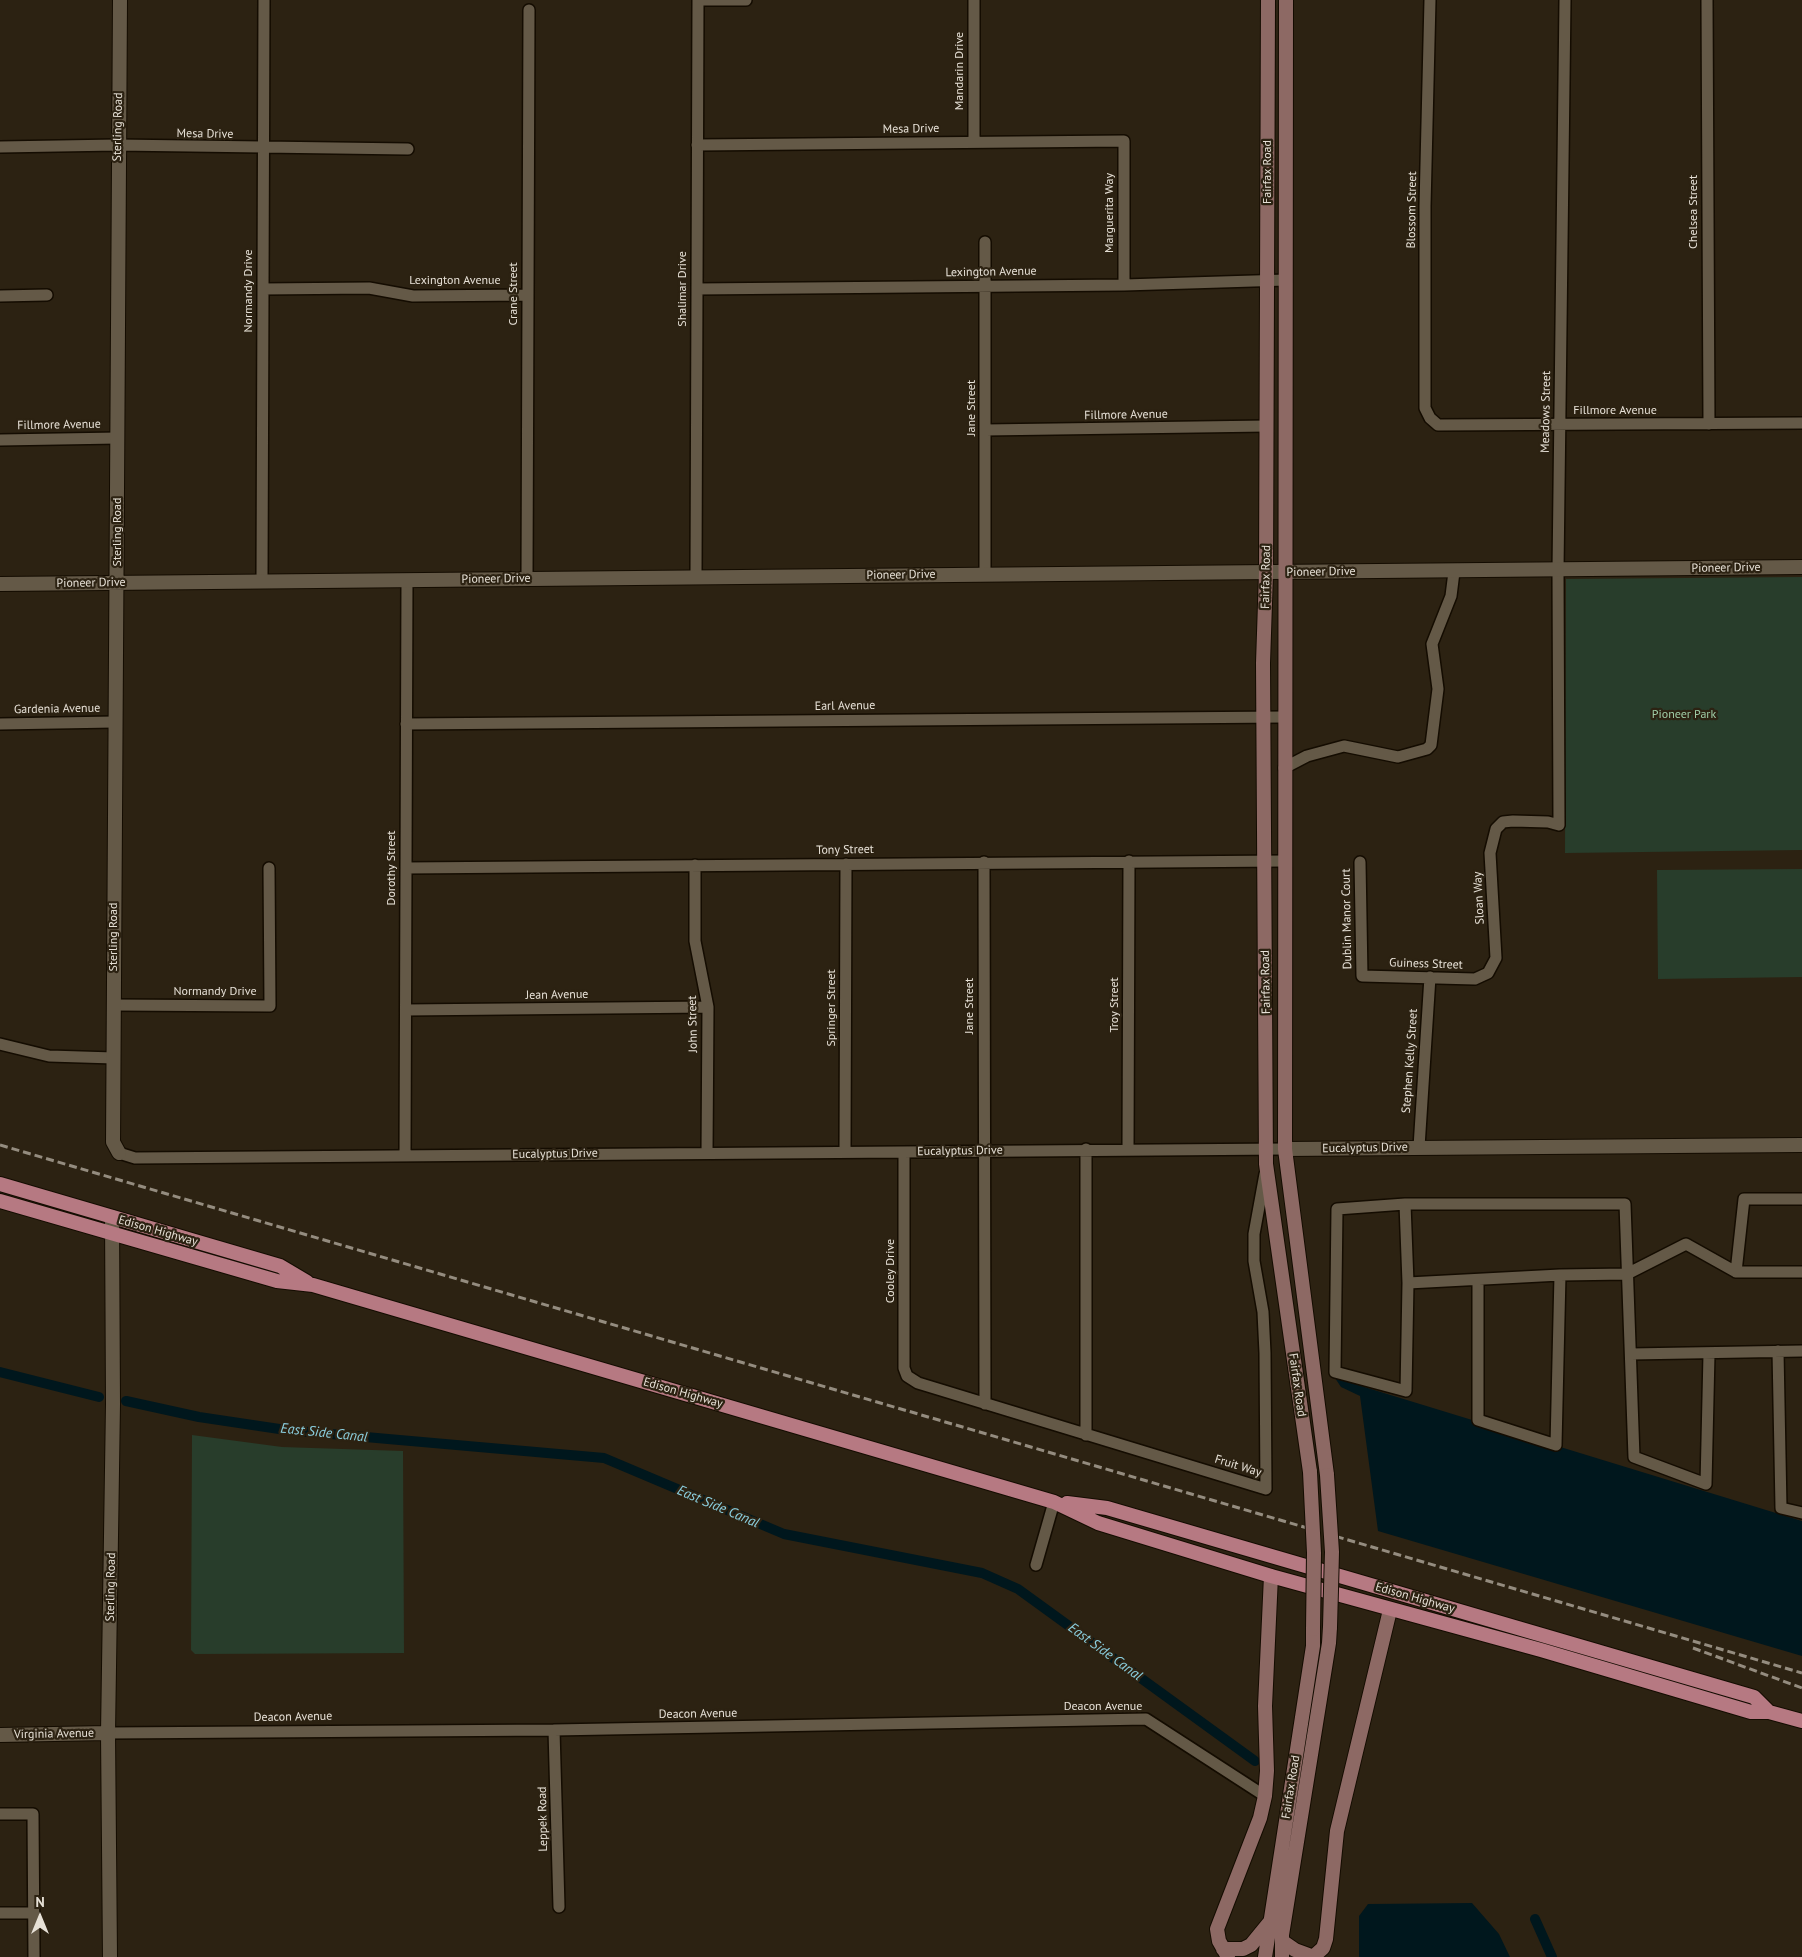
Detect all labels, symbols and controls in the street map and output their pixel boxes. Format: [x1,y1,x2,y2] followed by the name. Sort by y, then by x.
[953,32,967,110] street label: Mandarin Drive
[110,92,126,162] street label: Sterling Road
[883,121,939,137] street label: Mesa Drive
[177,126,233,142] street label: Mesa Drive
[1261,140,1275,204] street label: Fairfax Road
[1404,171,1420,249] street label: Blossom Street
[1103,173,1117,253] street label: Marguerita Way
[1687,175,1701,249] street label: Chelsea Street
[242,250,256,332] street label: Normandy Drive
[676,251,690,327] street label: Shalimar Drive
[507,262,521,326] street label: Crane Street
[945,264,1037,280] street label: Lexington Avenue
[409,274,501,288] street label: Lexington Avenue
[1538,371,1554,453] street label: Meadows Street
[965,380,979,436] street label: Jane Street
[1573,404,1657,418] street label: Fillmore Avenue
[1084,407,1168,423] street label: Fillmore Avenue
[17,417,101,433] street label: Fillmore Avenue
[111,498,125,566] street label: Sterling Road
[1258,545,1274,609] street label: Fairfax Road
[1691,560,1761,576] street label: Pioneer Drive
[1286,564,1356,580] street label: Pioneer Drive
[866,567,936,583] street label: Pioneer Drive
[461,571,531,587] street label: Pioneer Drive
[56,575,126,591] street label: Pioneer Drive
[815,698,875,714] street label: Earl Avenue
[14,701,100,717] street label: Gardenia Avenue
[1652,708,1716,722] park label: Pioneer Park
[385,831,399,905] street label: Dorothy Street
[816,842,874,858] street label: Tony Street
[1339,868,1355,970] street label: Dublin Manor Court
[1470,871,1488,925] street label: Sloan Way
[107,903,121,971] street label: Sterling Road
[1258,950,1274,1014] street label: Fairfax Road
[1389,956,1463,972] street label: Guiness Street
[825,969,839,1047] street label: Springer Street
[1108,977,1122,1033] street label: Troy Street
[963,978,977,1034] street label: Jane Street
[174,985,256,999] street label: Normandy Drive
[525,987,589,1003] street label: Jean Avenue
[685,995,701,1053] street label: John Street
[1399,1008,1421,1114] street label: Stephen Kelly Street
[1322,1140,1408,1156] street label: Eucalyptus Drive
[917,1143,1003,1159] street label: Eucalyptus Drive
[512,1146,598,1162] street label: Eucalyptus Drive
[117,1213,199,1249] street label: Edison Highway
[884,1239,898,1303] street label: Cooley Drive
[1285,1352,1309,1418] street label: Fairfax Road
[642,1375,724,1411] street label: Edison Highway
[280,1420,368,1446] water label: East Side Canal
[1213,1452,1263,1480] street label: Fruit Way
[674,1482,762,1532] water label: East Side Canal
[103,1552,119,1622] street label: Sterling Road
[1374,1580,1456,1616] street label: Edison Highway
[1065,1619,1145,1685] water label: East Side Canal
[1064,1700,1142,1714] street label: Deacon Avenue
[659,1706,737,1722] street label: Deacon Avenue
[254,1709,332,1725] street label: Deacon Avenue
[14,1726,94,1742] street label: Virginia Avenue
[1279,1754,1303,1820] street label: Fairfax Road
[535,1786,551,1852] street label: Leppek Road
[15,1892,65,1942] north arrow
[35,1893,45,1911] text: N

